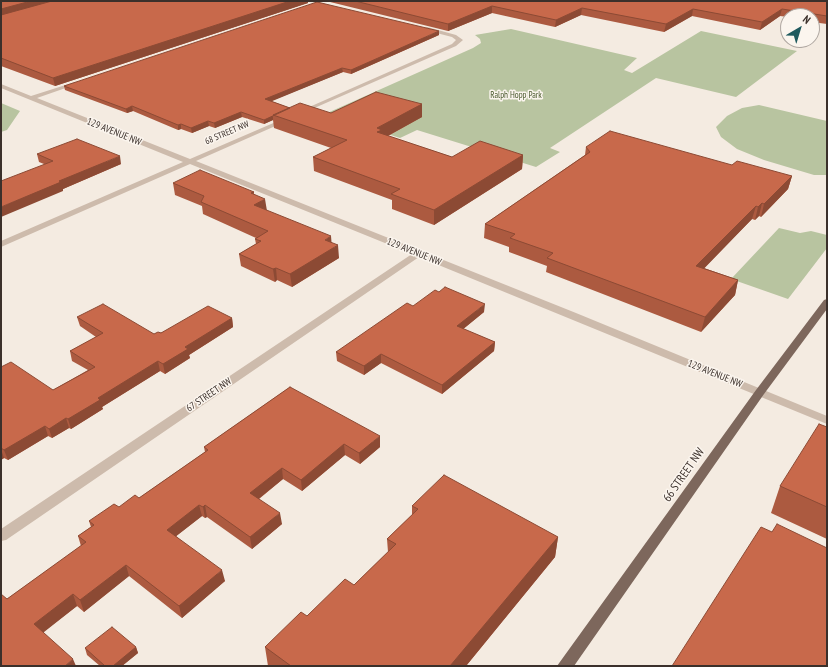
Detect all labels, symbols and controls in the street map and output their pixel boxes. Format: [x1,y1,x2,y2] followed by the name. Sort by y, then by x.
[780,8,820,48] north arrow
[800,12,813,27] text: N
[490,90,542,100] park label: Ralph Hopp Park
[85,116,143,148] street label: 129 AVENUE NW
[203,119,251,147] street label: 68 STREET NW
[385,236,443,268] street label: 129 AVENUE NW
[686,358,744,390] street label: 129 AVENUE NW
[184,376,234,414] street label: 67 STREET NW
[660,445,708,505] street label: 66 STREET NW

